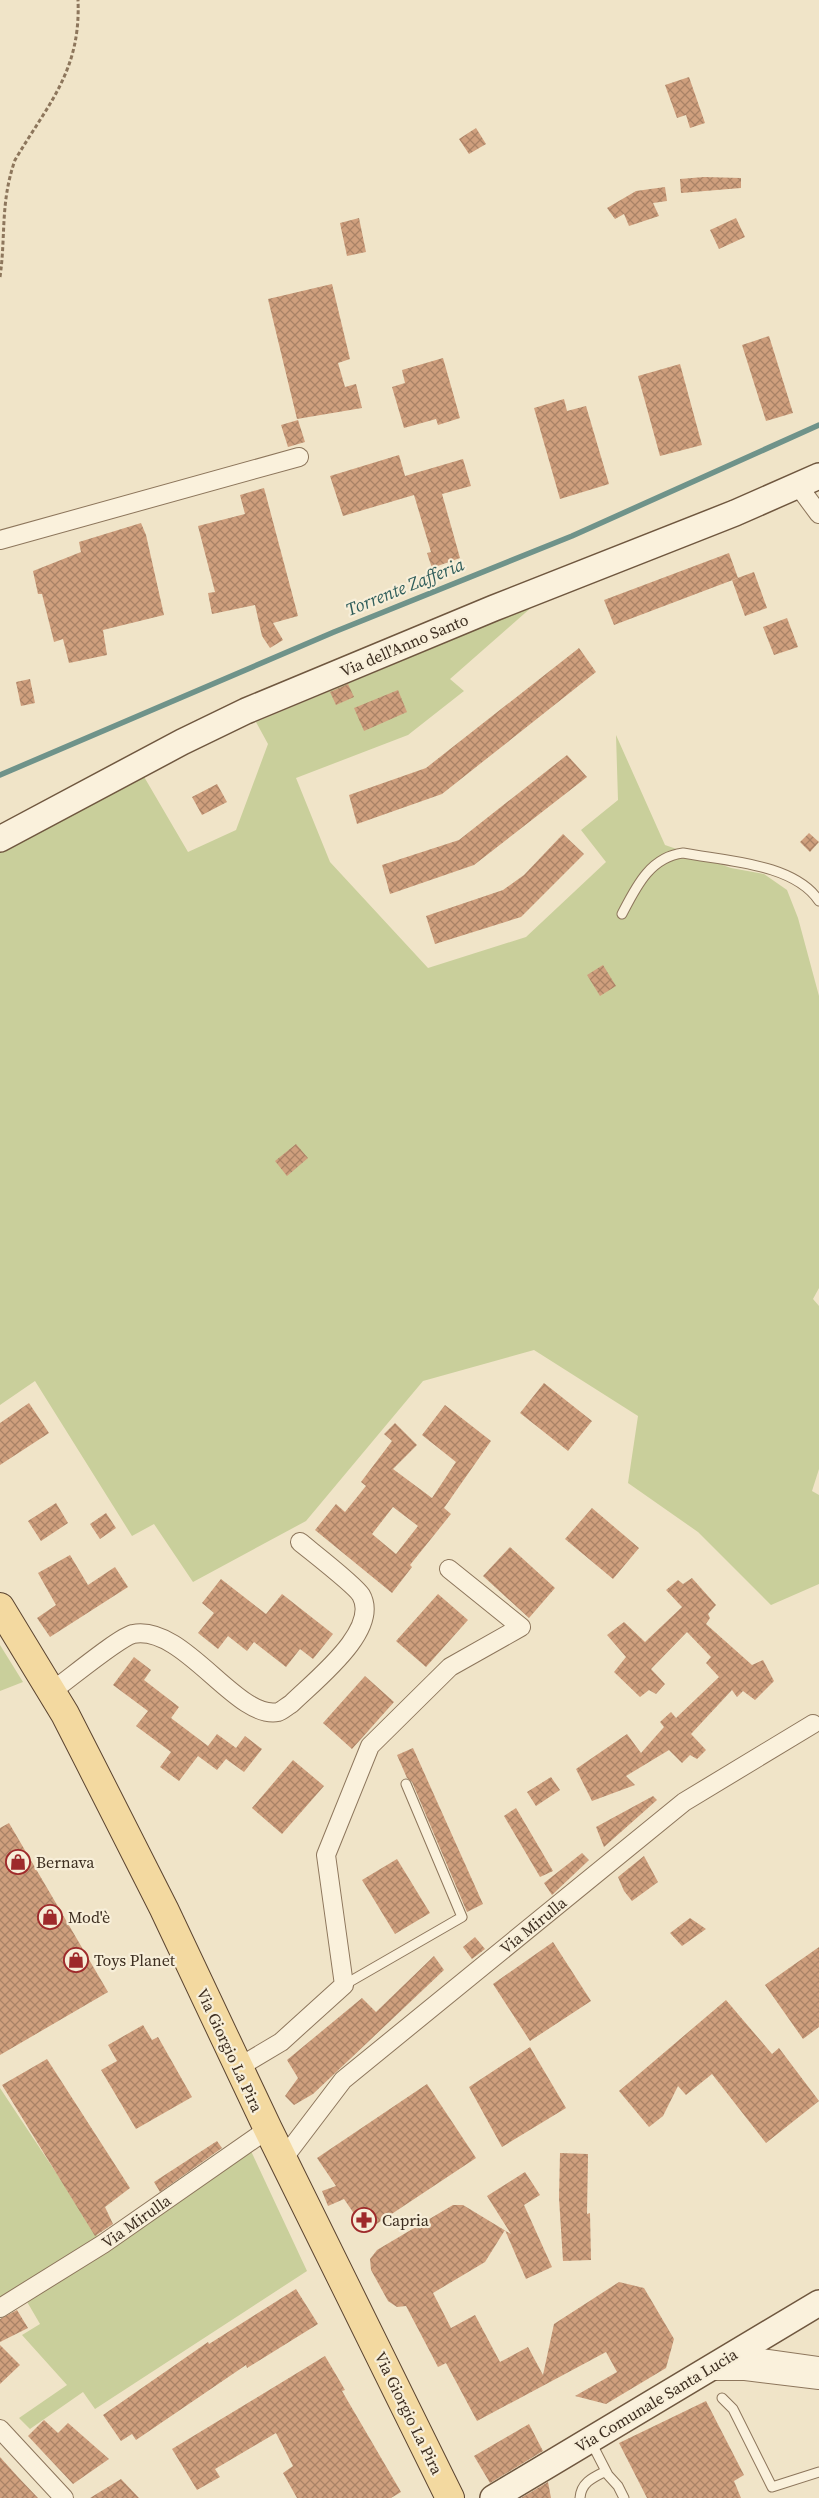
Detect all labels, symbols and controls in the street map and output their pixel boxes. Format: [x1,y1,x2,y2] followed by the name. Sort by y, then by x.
[342,551,468,622] water label: Torrente Zafferia
[337,608,472,682] street label: Via dell'Anno Santo
[5,1849,31,1875] shop icon: Bernava
[36,1851,95,1873] place label: Bernava
[495,1891,572,1959] street label: Via Mirulla
[37,1904,63,1930] shop icon: Mod'è
[68,1906,110,1928] place label: Mod'è
[63,1947,89,1973] shop icon: Toys Planet
[94,1949,176,1971] place label: Toys Planet
[192,1985,269,2116] street label: Via Giorgio La Pira
[97,2189,176,2253] street label: Via Mirulla
[351,2207,377,2233] pharmacy icon: Capria
[382,2209,430,2231] place label: Capria
[571,2342,742,2457] street label: Via Comunale Santa Lucia
[370,2348,449,2479] street label: Via Giorgio La Pira

